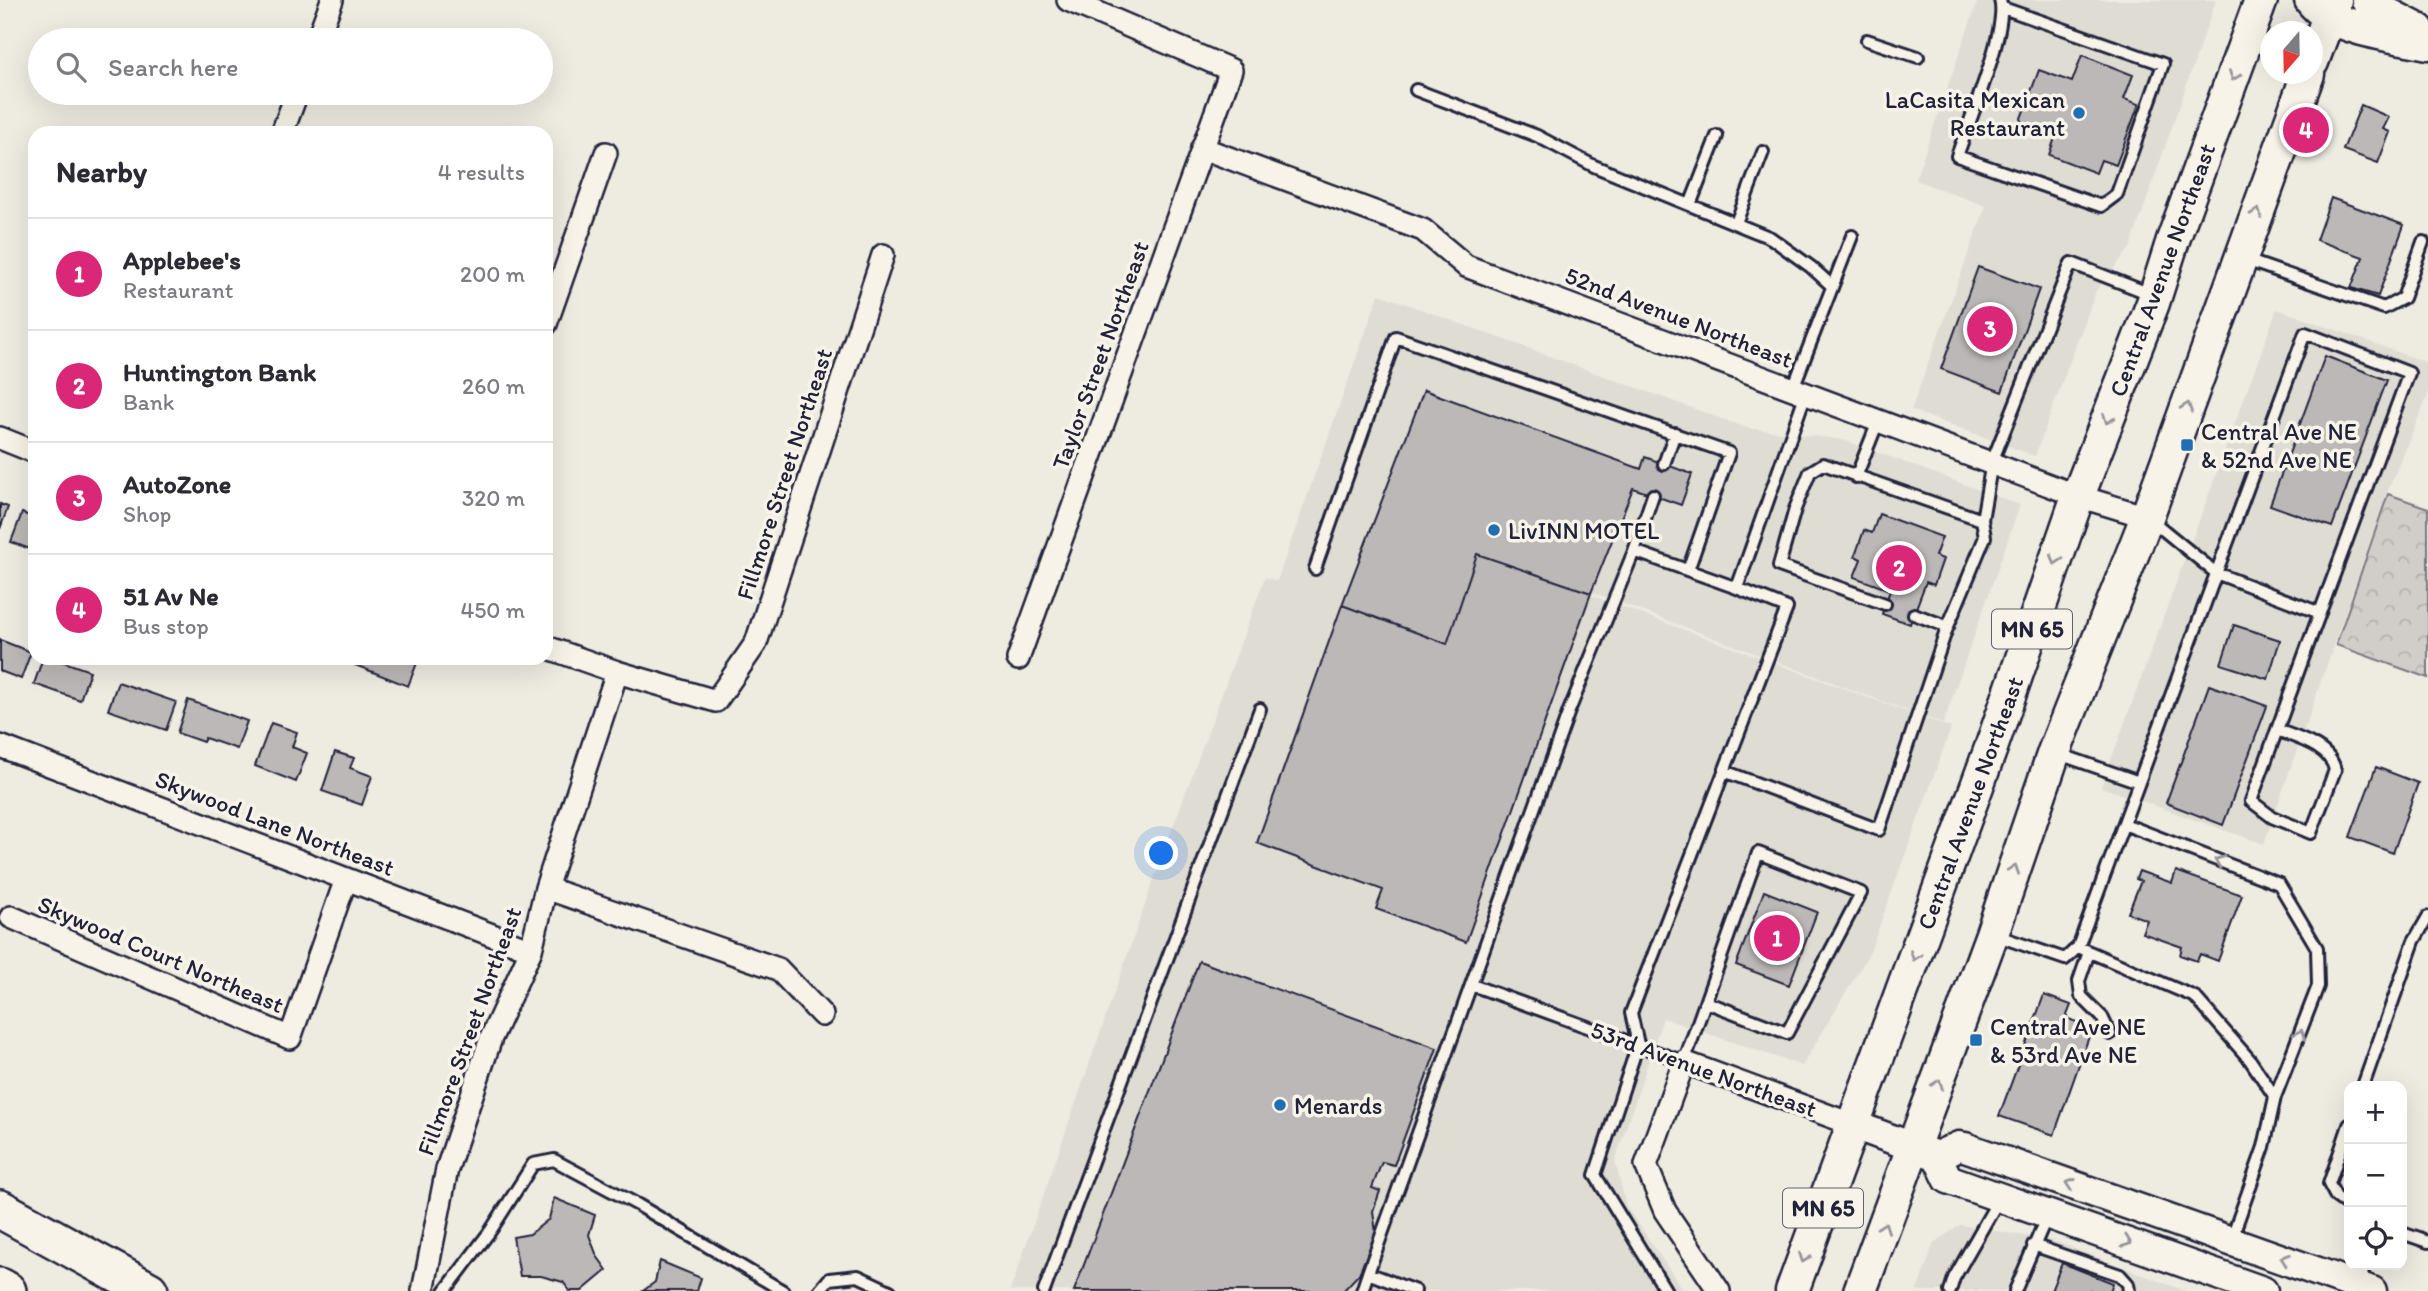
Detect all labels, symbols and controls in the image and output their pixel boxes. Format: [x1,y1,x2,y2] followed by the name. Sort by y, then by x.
[2260,21,2323,84] north arrow
[28,28,553,105] search box
[52,48,90,86] icon: search
[108,51,238,83] text: Search here
[2228,70,2242,82] one-way arrow
[1885,85,2065,142] place label: LaCasita Mexican Restaurant
[2283,104,2329,156] pin: 4
[2071,105,2087,121] marker: LaCasita Mexican Restaurant
[2103,139,2221,401] street label: Central Avenue Northeast
[56,153,147,190] text: Nearby
[438,158,525,186] text: 4 results
[2249,208,2263,220] one-way arrow
[1045,237,1155,473] street label: Taylor Street Northeast
[123,244,241,276] text: Applebee's
[74,260,84,288] text: 1
[460,260,525,288] text: 200 m
[1561,260,1797,374] street label: 52nd Avenue Northeast
[123,276,233,304] text: Restaurant
[1967,303,2013,355] pin: 3
[730,345,838,603] street label: Fillmore Street Northeast
[123,356,316,388] text: Huntington Bank
[73,372,85,400] text: 2
[462,372,525,400] text: 260 m
[123,388,175,416] text: Bank
[2179,401,2193,413] one-way arrow
[2102,412,2116,424] one-way arrow
[2201,417,2357,474] place label: Central Ave NE & 52nd Ave NE
[2179,437,2195,453] marker: Central Ave NE & 52nd Ave NE
[123,468,231,500] text: AutoZone
[73,484,85,512] text: 3
[462,484,525,512] text: 320 m
[123,500,171,528] text: Shop
[1508,516,1659,545] place label: LivINN MOTEL
[1486,522,1502,538] marker: LivINN MOTEL
[1876,542,1922,594] pin: 2
[2050,554,2064,566] one-way arrow
[123,580,219,612] text: 51 Av Ne
[72,596,86,624] text: 4
[460,596,525,624] text: 450 m
[1992,610,2072,649] road number: MN 65
[123,612,209,640] text: Bus stop
[1911,672,2029,934] street label: Central Avenue Northeast
[151,764,399,882] street label: Skywood Lane Northeast
[1144,836,1178,870] your location
[2214,855,2226,869] one-way arrow
[2006,864,2020,876] one-way arrow
[34,889,288,1019] street label: Skywood Court Northeast
[410,903,528,1159] street label: Fillmore Street Northeast
[1754,912,1800,964] pin: 1
[1909,950,1923,962] one-way arrow
[1990,1012,2146,1069] place label: Central Ave NE & 53rd Ave NE
[1587,1015,1821,1123] street label: 53rd Avenue Northeast
[2291,1028,2305,1040] one-way arrow
[1968,1032,1984,1048] marker: Central Ave NE & 53rd Ave NE
[1929,1078,1943,1090] one-way arrow
[2344,1081,2407,1270] map controls
[2344,1081,2407,1144] button: +
[1294,1091,1382,1120] place label: Menards
[1272,1097,1288,1113] marker: Menards
[2344,1144,2407,1207] button: −
[2065,1178,2077,1192] one-way arrow
[1783,1189,1863,1228] road number: MN 65
[2344,1207,2407,1270] button: locate
[1876,1222,1890,1234] one-way arrow
[2120,1234,2132,1248] one-way arrow
[1798,1251,1812,1263] one-way arrow
[2280,1253,2292,1267] one-way arrow

